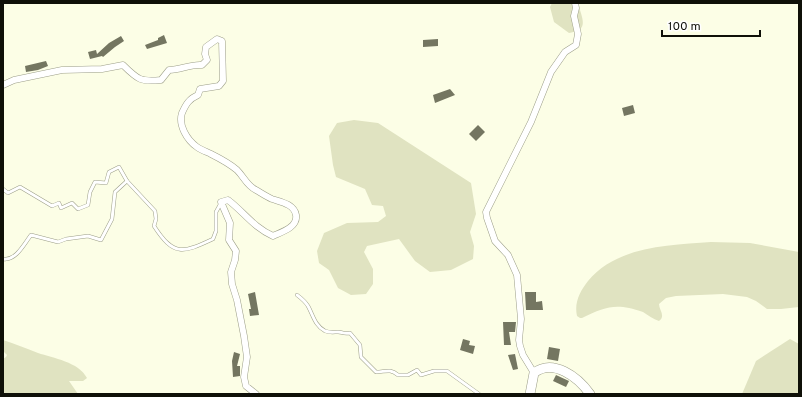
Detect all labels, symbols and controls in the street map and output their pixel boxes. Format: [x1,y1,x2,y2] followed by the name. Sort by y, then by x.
[662,12,760,38] scale bar
[668,19,701,35] text: 100 m

